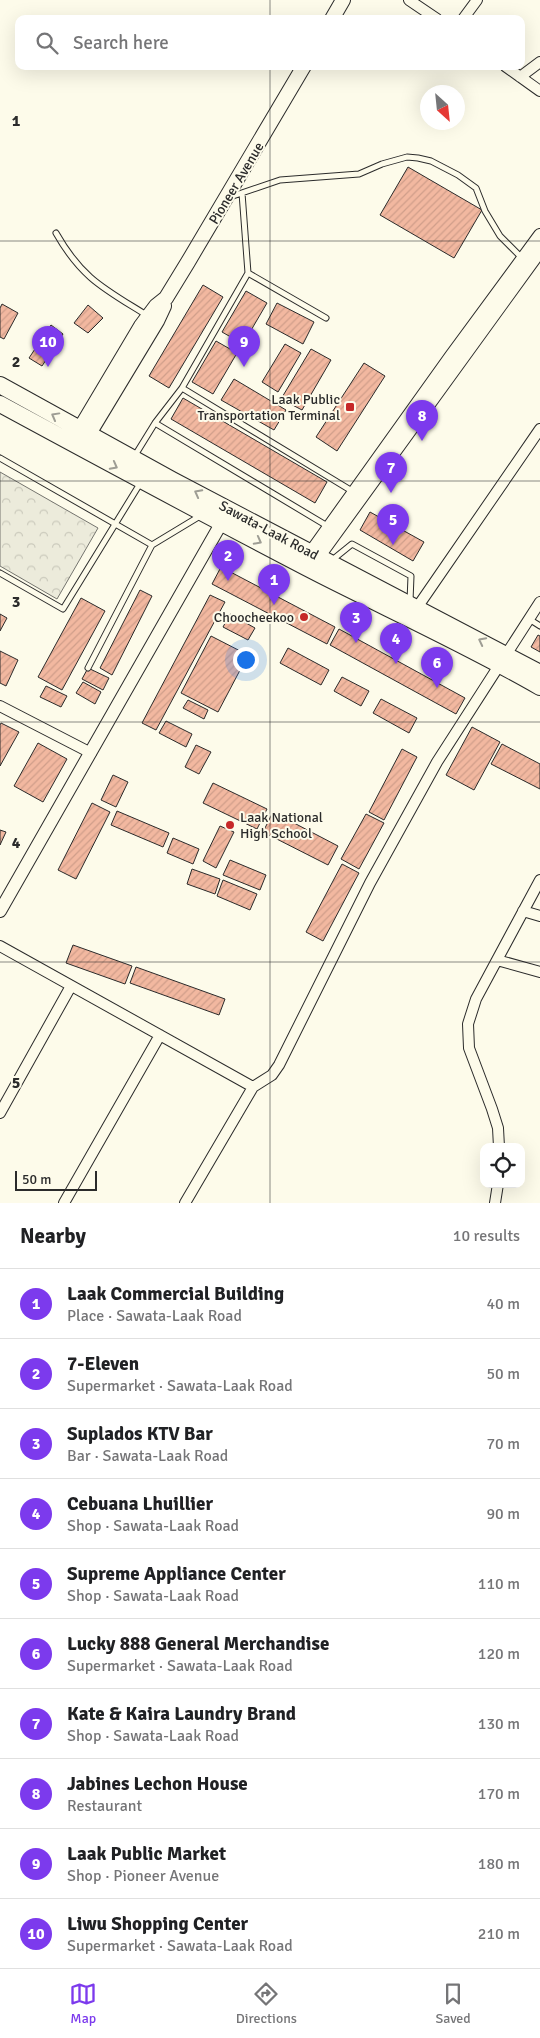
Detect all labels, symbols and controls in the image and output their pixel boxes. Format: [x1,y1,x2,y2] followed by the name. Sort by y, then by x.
[15,15,525,70] search box
[33,29,61,57] icon: search
[73,31,169,55] text: Search here
[420,85,465,130] north arrow
[12,111,21,131] text: 1
[205,139,268,227] street label: Pioneer Avenue
[32,326,64,367] pin: 10
[228,326,260,367] pin: 9
[12,352,20,372] text: 2
[197,391,340,424] place label: Laak Public Transportation Terminal
[406,400,438,441] pin: 8
[344,401,356,413] marker: Laak Public Transportation Terminal
[52,412,61,422] one-way arrow
[375,452,407,493] pin: 7
[109,460,118,470] one-way arrow
[194,489,203,499] one-way arrow
[216,497,321,564] street label: Sawata-Laak Road
[377,504,409,545] pin: 5
[253,535,262,545] one-way arrow
[212,540,244,581] pin: 2
[258,564,290,605] pin: 1
[12,592,20,612] text: 3
[340,602,372,643] pin: 3
[214,609,294,626] place label: Choocheekoo
[298,611,310,623] marker: Choocheekoo
[380,623,412,664] pin: 4
[478,637,487,647] one-way arrow
[233,647,259,673] your location
[421,647,453,688] pin: 6
[240,809,323,842] place label: Laak National High School
[224,819,236,831] marker: Laak National High School
[12,833,21,853] text: 4
[12,1073,20,1093] text: 5
[480,1143,525,1188] map controls
[480,1143,525,1188] button: locate
[15,1168,98,1191] scale bar
[22,1171,51,1188] text: 50 m
[20,1223,86,1249] text: Nearby
[453,1226,520,1246] text: 10 results
[67,1282,284,1306] text: Laak Commercial Building
[32,1294,40,1314] text: 1
[486,1294,520,1314] text: 40 m
[67,1306,242,1326] text: Place · Sawata-Laak Road
[67,1352,139,1376] text: 7-Eleven
[32,1364,40,1384] text: 2
[486,1364,520,1384] text: 50 m
[67,1376,293,1396] text: Supermarket · Sawata-Laak Road
[67,1422,213,1446] text: Suplados KTV Bar
[32,1434,40,1454] text: 3
[486,1434,520,1454] text: 70 m
[67,1446,228,1466] text: Bar · Sawata-Laak Road
[67,1492,213,1516] text: Cebuana Lhuillier
[32,1504,40,1524] text: 4
[486,1504,520,1524] text: 90 m
[67,1516,239,1536] text: Shop · Sawata-Laak Road
[67,1562,286,1586] text: Supreme Appliance Center
[32,1574,40,1594] text: 5
[478,1574,520,1594] text: 110 m
[67,1586,239,1606] text: Shop · Sawata-Laak Road
[67,1632,329,1656] text: Lucky 888 General Merchandise
[32,1644,40,1664] text: 6
[478,1644,520,1664] text: 120 m
[67,1656,293,1676] text: Supermarket · Sawata-Laak Road
[67,1702,296,1726] text: Kate & Kaira Laundry Brand
[32,1714,40,1734] text: 7
[478,1714,520,1734] text: 130 m
[67,1726,239,1746] text: Shop · Sawata-Laak Road
[67,1772,248,1796] text: Jabines Lechon House
[32,1784,40,1804] text: 8
[478,1784,520,1804] text: 170 m
[67,1796,142,1816] text: Restaurant
[67,1842,226,1866] text: Laak Public Market
[32,1854,40,1874] text: 9
[478,1854,520,1874] text: 180 m
[67,1866,219,1886] text: Shop · Pioneer Avenue
[67,1912,248,1936] text: Liwu Shopping Center
[27,1924,45,1944] text: 10
[478,1924,520,1944] text: 210 m
[67,1936,293,1956] text: Supermarket · Sawata-Laak Road
[69,1980,97,2027] tab: Map
[236,1980,297,2027] tab: Directions
[435,1980,471,2027] tab: Saved

